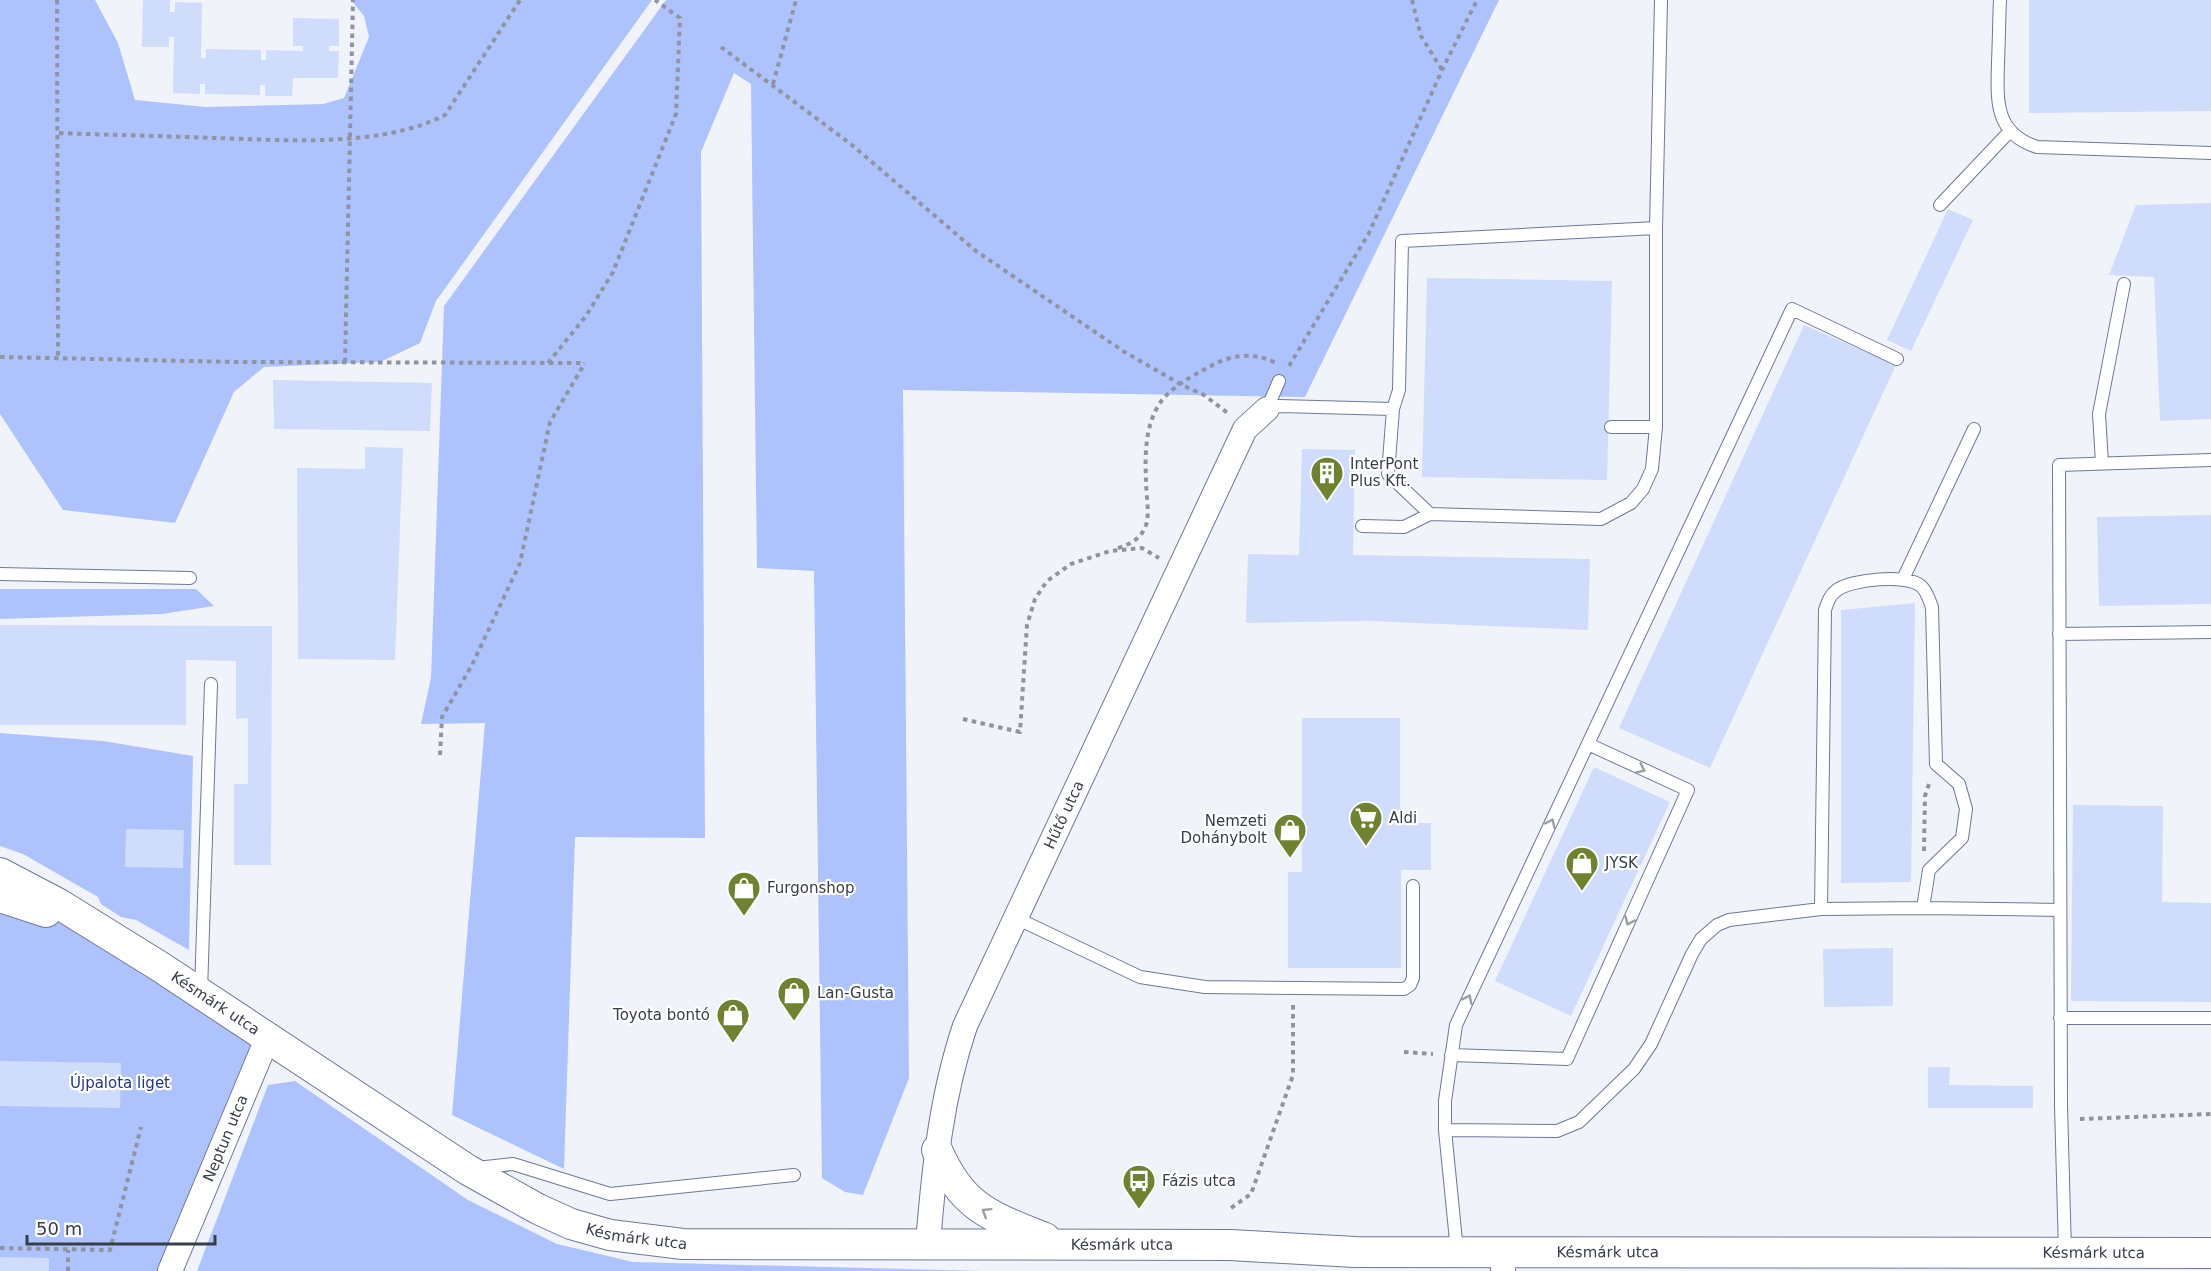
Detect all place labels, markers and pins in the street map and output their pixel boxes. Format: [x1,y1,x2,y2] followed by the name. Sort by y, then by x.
[1309,455,1345,502] building icon: InterPont Plus Kft.
[1350,455,1418,490] place label: InterPont Plus Kft.
[1348,800,1384,847] supermarket icon: Aldi
[1389,809,1417,827] place label: Aldi
[1180,812,1267,847] place label: Nemzeti Dohánybolt
[1272,812,1308,859] shop icon: Nemzeti Dohánybolt
[1564,845,1600,892] shop icon: JYSK
[1604,854,1639,872] place label: JYSK
[726,870,762,917] shop icon: Furgonshop
[767,879,854,897] place label: Furgonshop
[776,975,812,1022] shop icon: Lan-Gusta
[817,984,894,1002] place label: Lan-Gusta
[715,997,751,1044] shop icon: Toyota bontó
[612,1006,710,1024] place label: Toyota bontó
[1121,1163,1157,1210] bus stop icon: Fázis utca
[1162,1172,1236,1190] place label: Fázis utca

